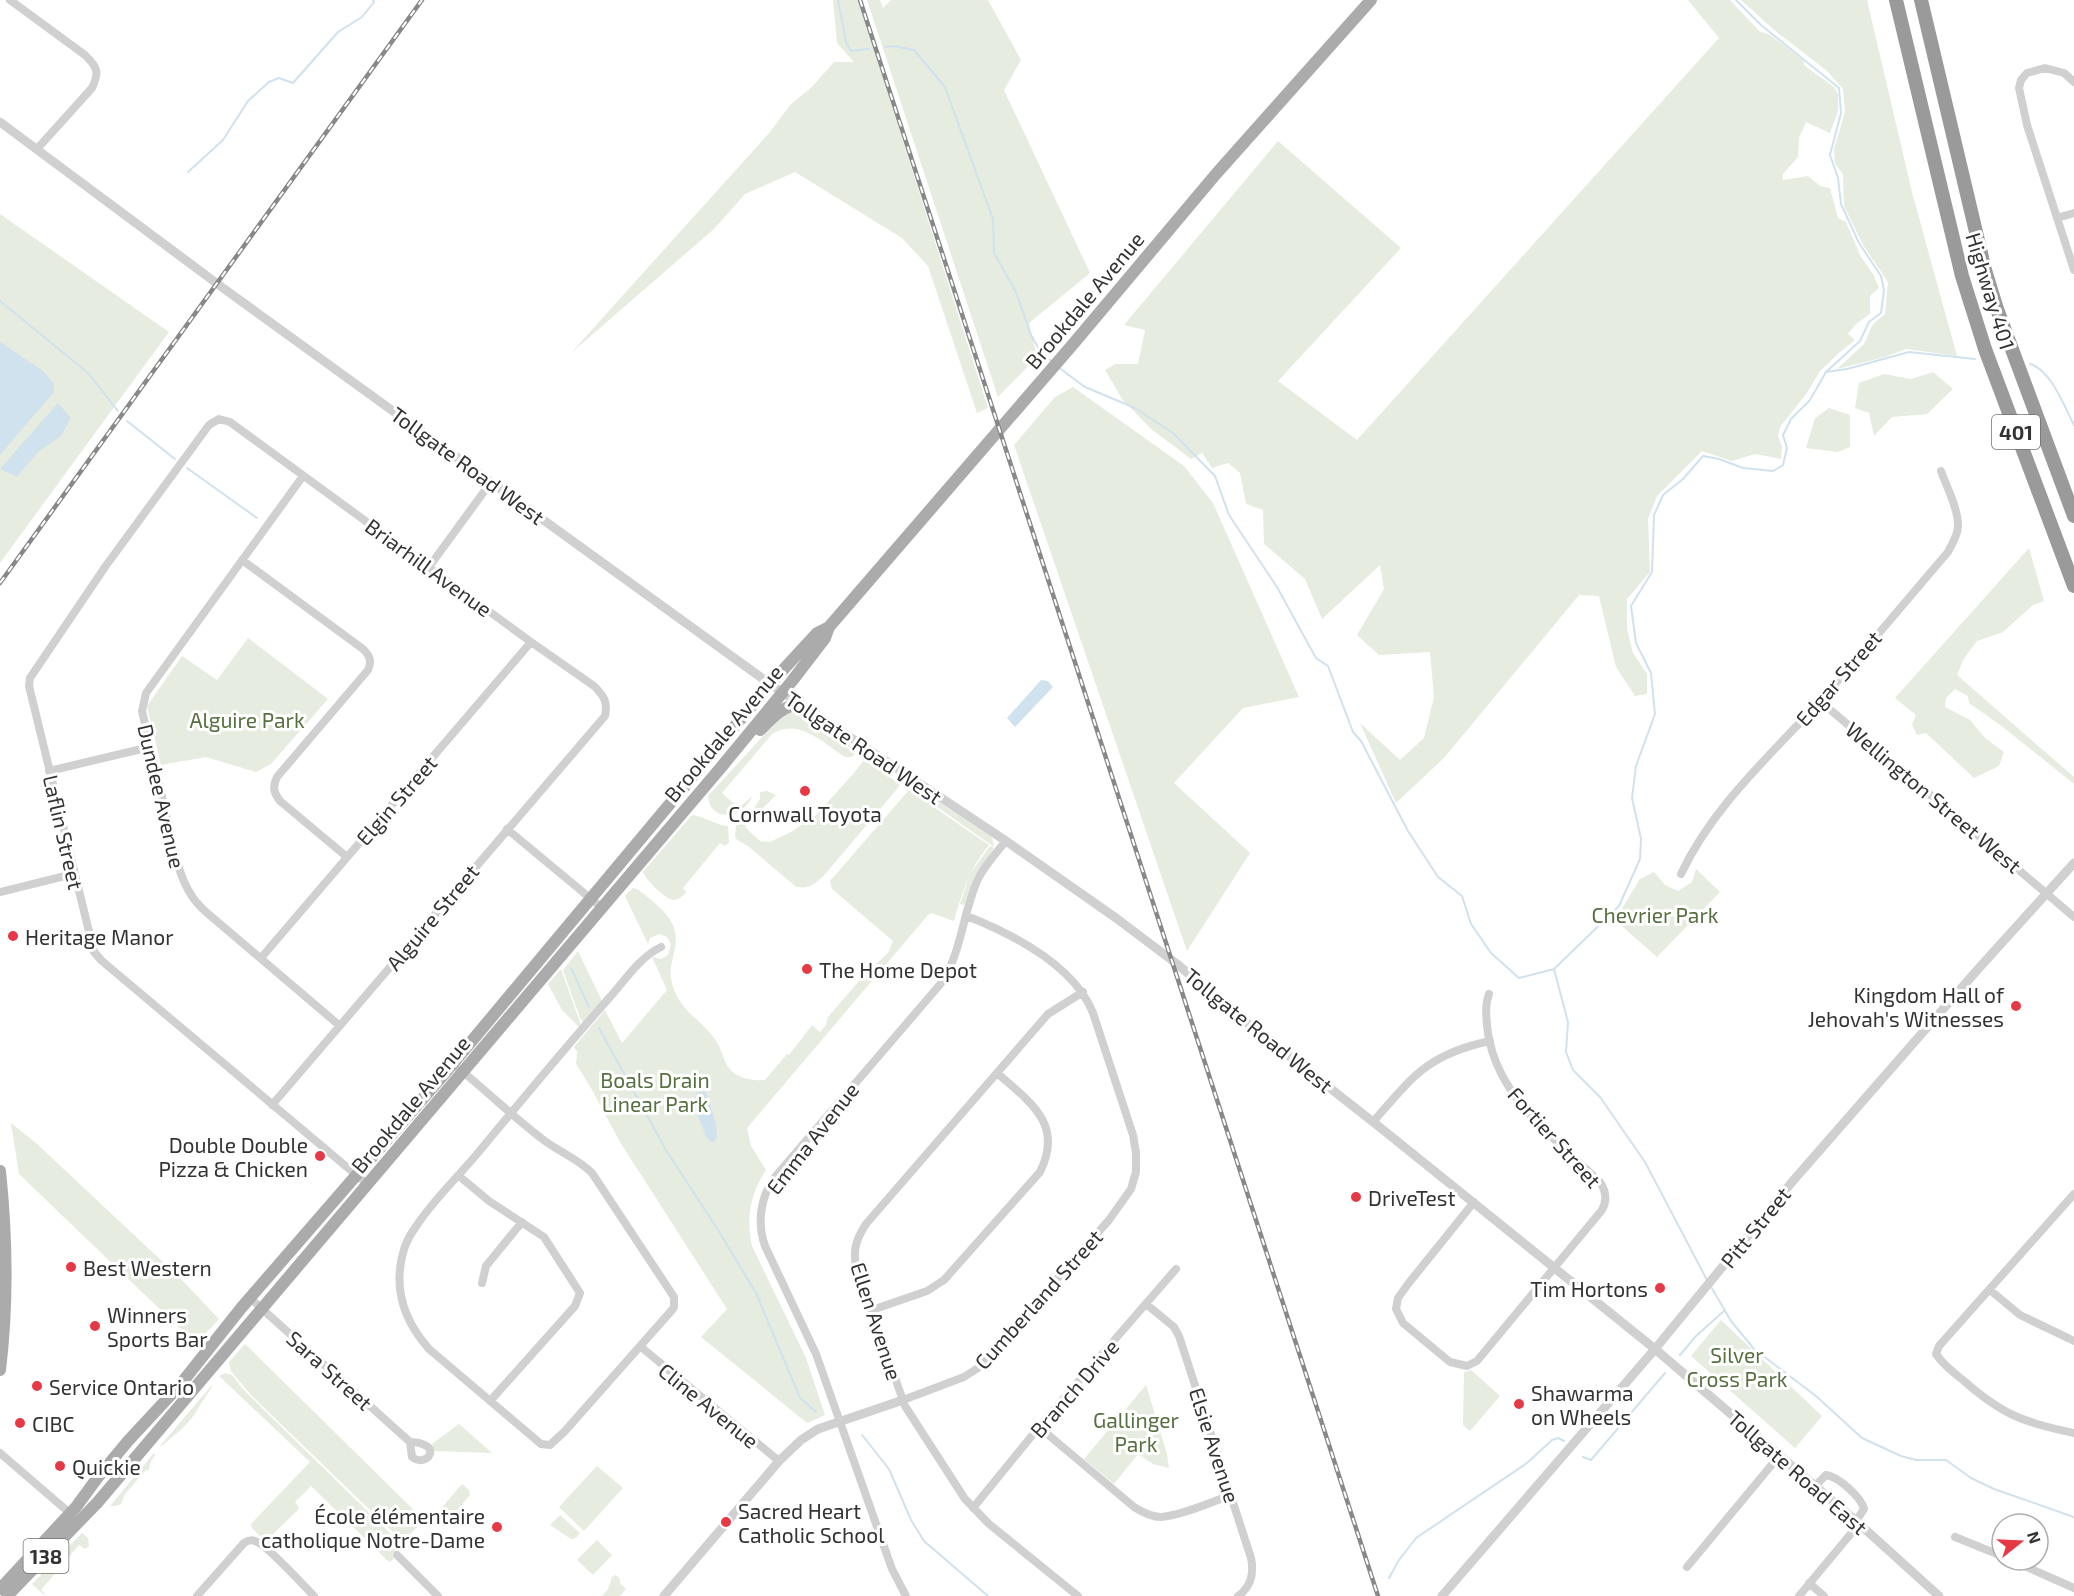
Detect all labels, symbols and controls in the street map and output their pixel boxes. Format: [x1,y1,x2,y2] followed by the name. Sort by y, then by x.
[1019,226,1149,374] street label: Brookdale Avenue
[1961,229,2021,353] street label: Highway 401
[386,401,550,529] street label: Tollgate Road West
[1992,415,2040,449] road number: 401
[361,513,497,621] street label: Briarhill Avenue
[1790,625,1886,731] street label: Edgar Street
[658,659,788,807] street label: Brookdale Avenue
[781,685,947,809] street label: Tollgate Road West
[189,707,305,732] park label: Alguire Park
[1841,716,2027,878] street label: Wellington Street West
[133,721,191,871] street label: Dundee Avenue
[350,750,442,850] street label: Elgin Street
[39,772,89,892] street label: Laflin Street
[798,784,812,798] marker: Cornwall Toyota
[728,801,882,826] place label: Cornwall Toyota
[380,859,484,975] street label: Alguire Street
[1591,902,1719,927] park label: Chevrier Park
[25,924,174,949] place label: Heritage Manor
[6,929,20,943] marker: Heritage Manor
[819,957,977,982] place label: The Home Depot
[800,962,814,976] marker: The Home Depot
[1180,963,1338,1097] street label: Tollgate Road West
[1808,982,2005,1031] place label: Kingdom Hall of Jehovah's Witnesses
[2009,999,2023,1013] marker: Kingdom Hall of Jehovah's Witnesses
[345,1030,475,1178] street label: Brookdale Avenue
[600,1067,710,1116] park label: Boals Drain Linear Park
[761,1077,863,1199] street label: Emma Avenue
[1503,1082,1607,1192] street label: Fortier Street
[158,1132,308,1181] place label: Double Double Pizza & Chicken
[313,1149,327,1163] marker: Double Double Pizza & Chicken
[1715,1182,1795,1272] street label: Pitt Street
[1368,1185,1455,1210] place label: DriveTest
[1349,1190,1363,1204] marker: DriveTest
[969,1224,1107,1374] street label: Cumberland Street
[83,1255,212,1280] place label: Best Western
[846,1259,908,1383] street label: Ellen Avenue
[64,1260,78,1274] marker: Best Western
[1530,1276,1648,1301] place label: Tim Hortons
[1653,1281,1667,1295] marker: Tim Hortons
[107,1302,208,1351] place label: Winners Sports Bar
[88,1319,102,1333] marker: Winners Sports Bar
[282,1325,378,1415] street label: Sara Street
[1024,1334,1124,1442] street label: Branch Drive
[1686,1342,1788,1391] park label: Silver Cross Park
[654,1357,764,1453] street label: Cline Avenue
[49,1374,194,1399] place label: Service Ontario
[30,1379,44,1393] marker: Service Ontario
[1531,1380,1634,1429] place label: Shawarma on Wheels
[1185,1384,1245,1506] street label: Elsie Avenue
[1512,1397,1526,1411] marker: Shawarma on Wheels
[1723,1405,1873,1539] street label: Tollgate Road East
[1093,1407,1180,1456] park label: Gallinger Park
[32,1411,74,1436] place label: CIBC
[13,1416,27,1430] marker: CIBC
[72,1454,141,1480] place label: Quickie
[53,1459,67,1473] marker: Quickie
[738,1498,885,1547] place label: Sacred Heart Catholic School
[261,1503,485,1552] place label: École élémentaire catholique Notre-Dame
[1990,1512,2050,1572] north arrow
[719,1515,733,1529] marker: Sacred Heart Catholic School
[490,1520,504,1534] marker: École élémentaire catholique Notre-Dame
[2024,1529,2046,1546] text: N
[24,1539,68,1573] road number: 138

